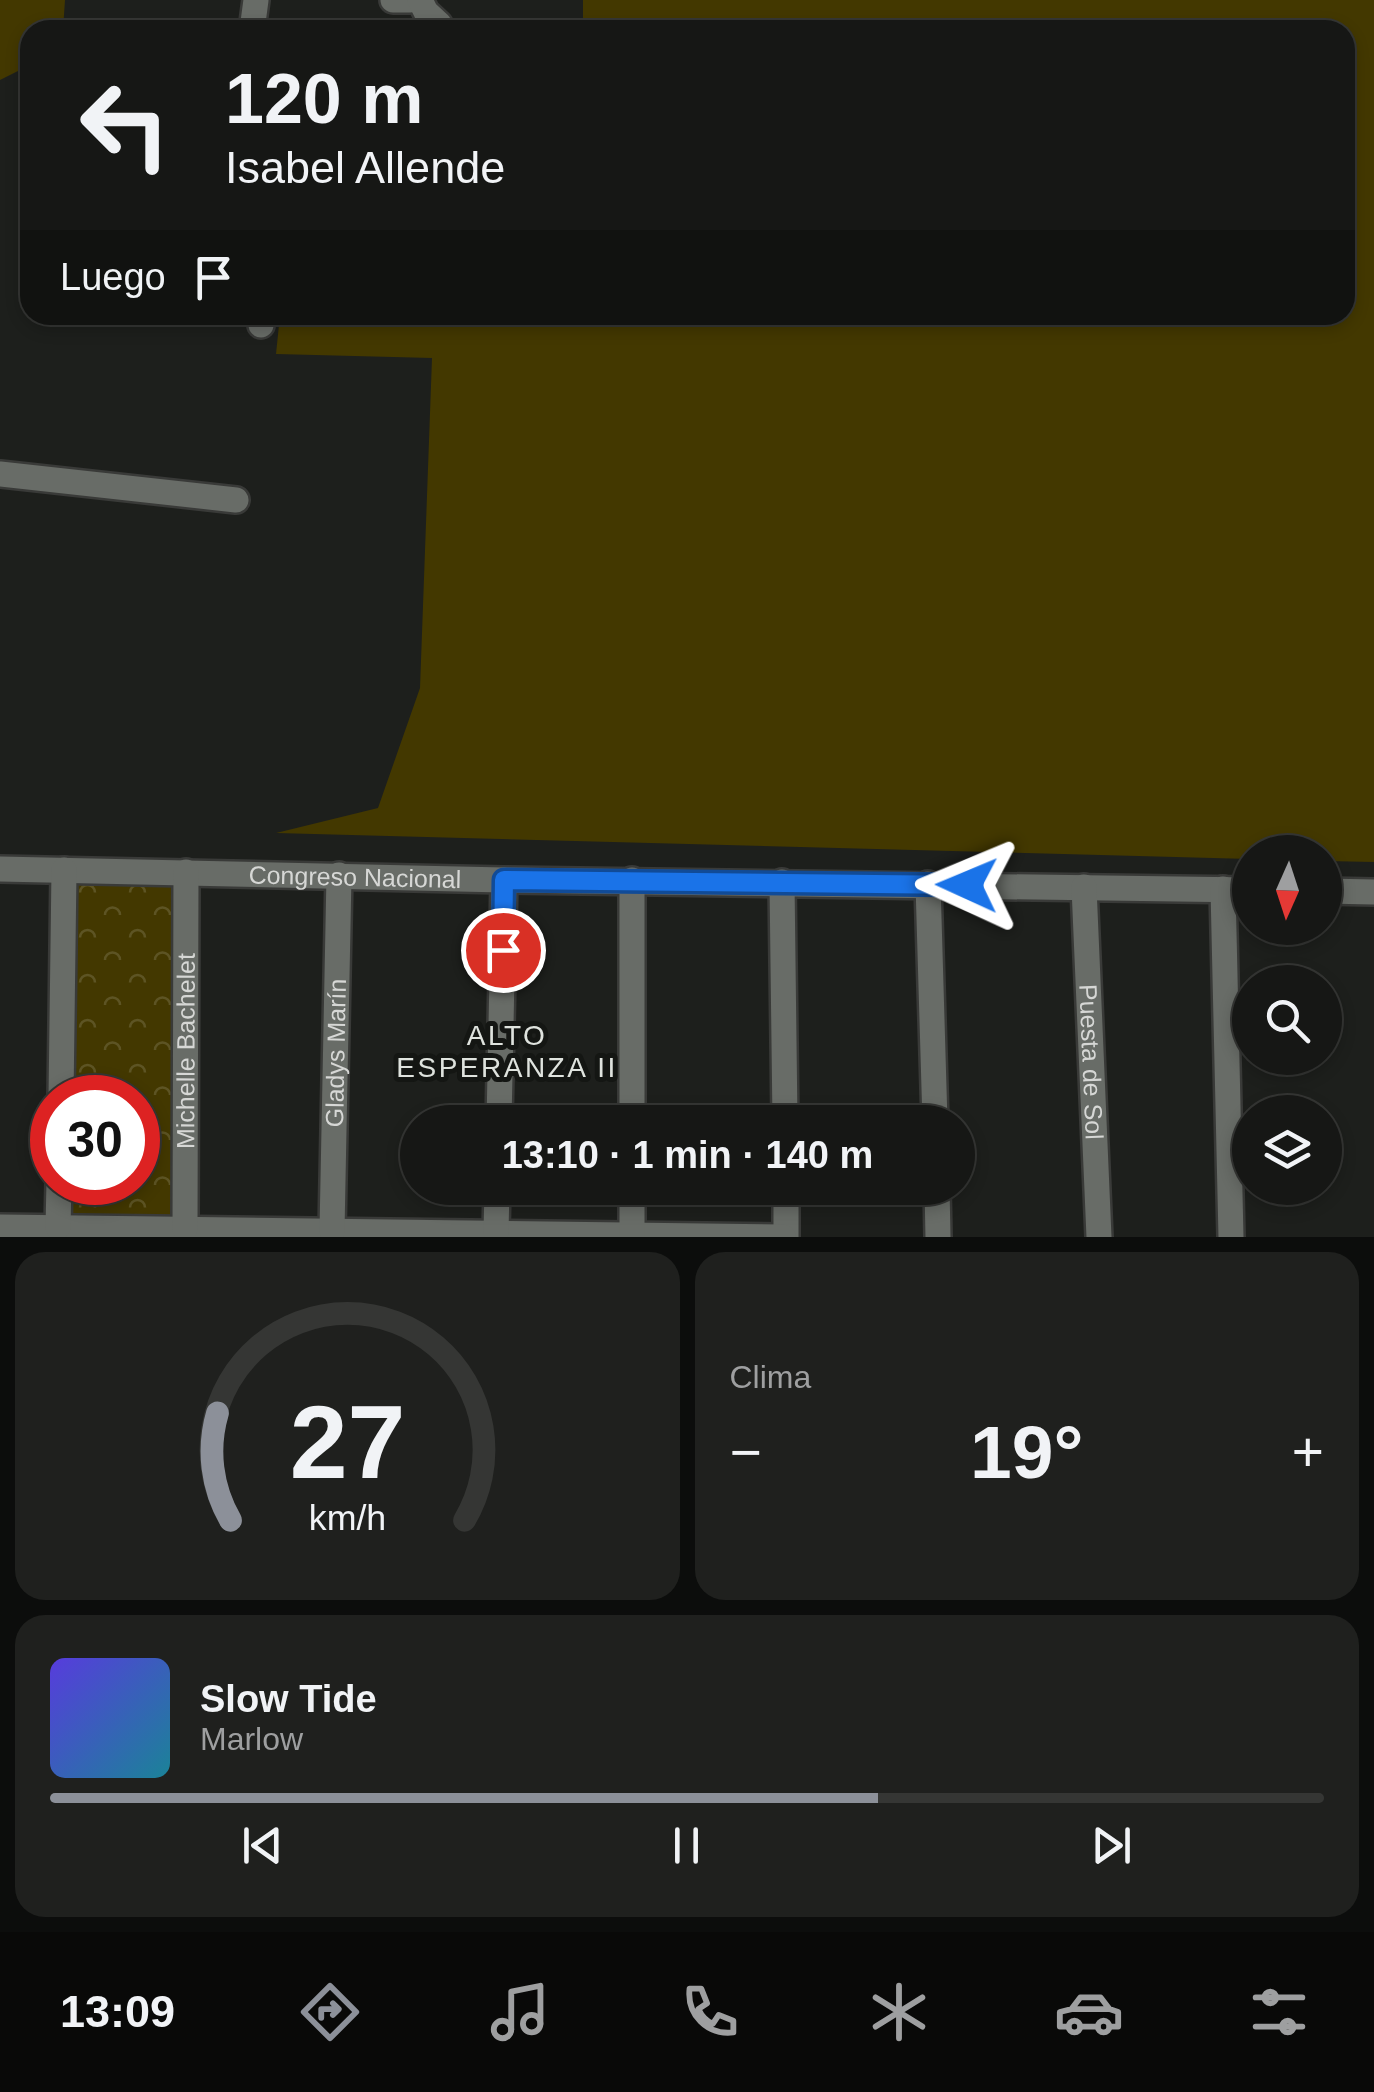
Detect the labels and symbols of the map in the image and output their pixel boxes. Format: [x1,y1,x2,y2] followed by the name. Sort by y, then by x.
[915,833,1019,937] position arrow
[1232,835,1342,945] north arrow
[248,860,462,893] street label: Congreso Nacional
[461,908,546,993] pin
[171,953,200,1149] street label: Michelle Bachelet
[320,978,351,1128] street label: Gladys Marín
[1074,983,1109,1140] street label: Puesta de Sol
[396,1020,618,1083] district label: ALTO ESPERANZA II
[30,1075,160,1205] speed limit sign: 30

